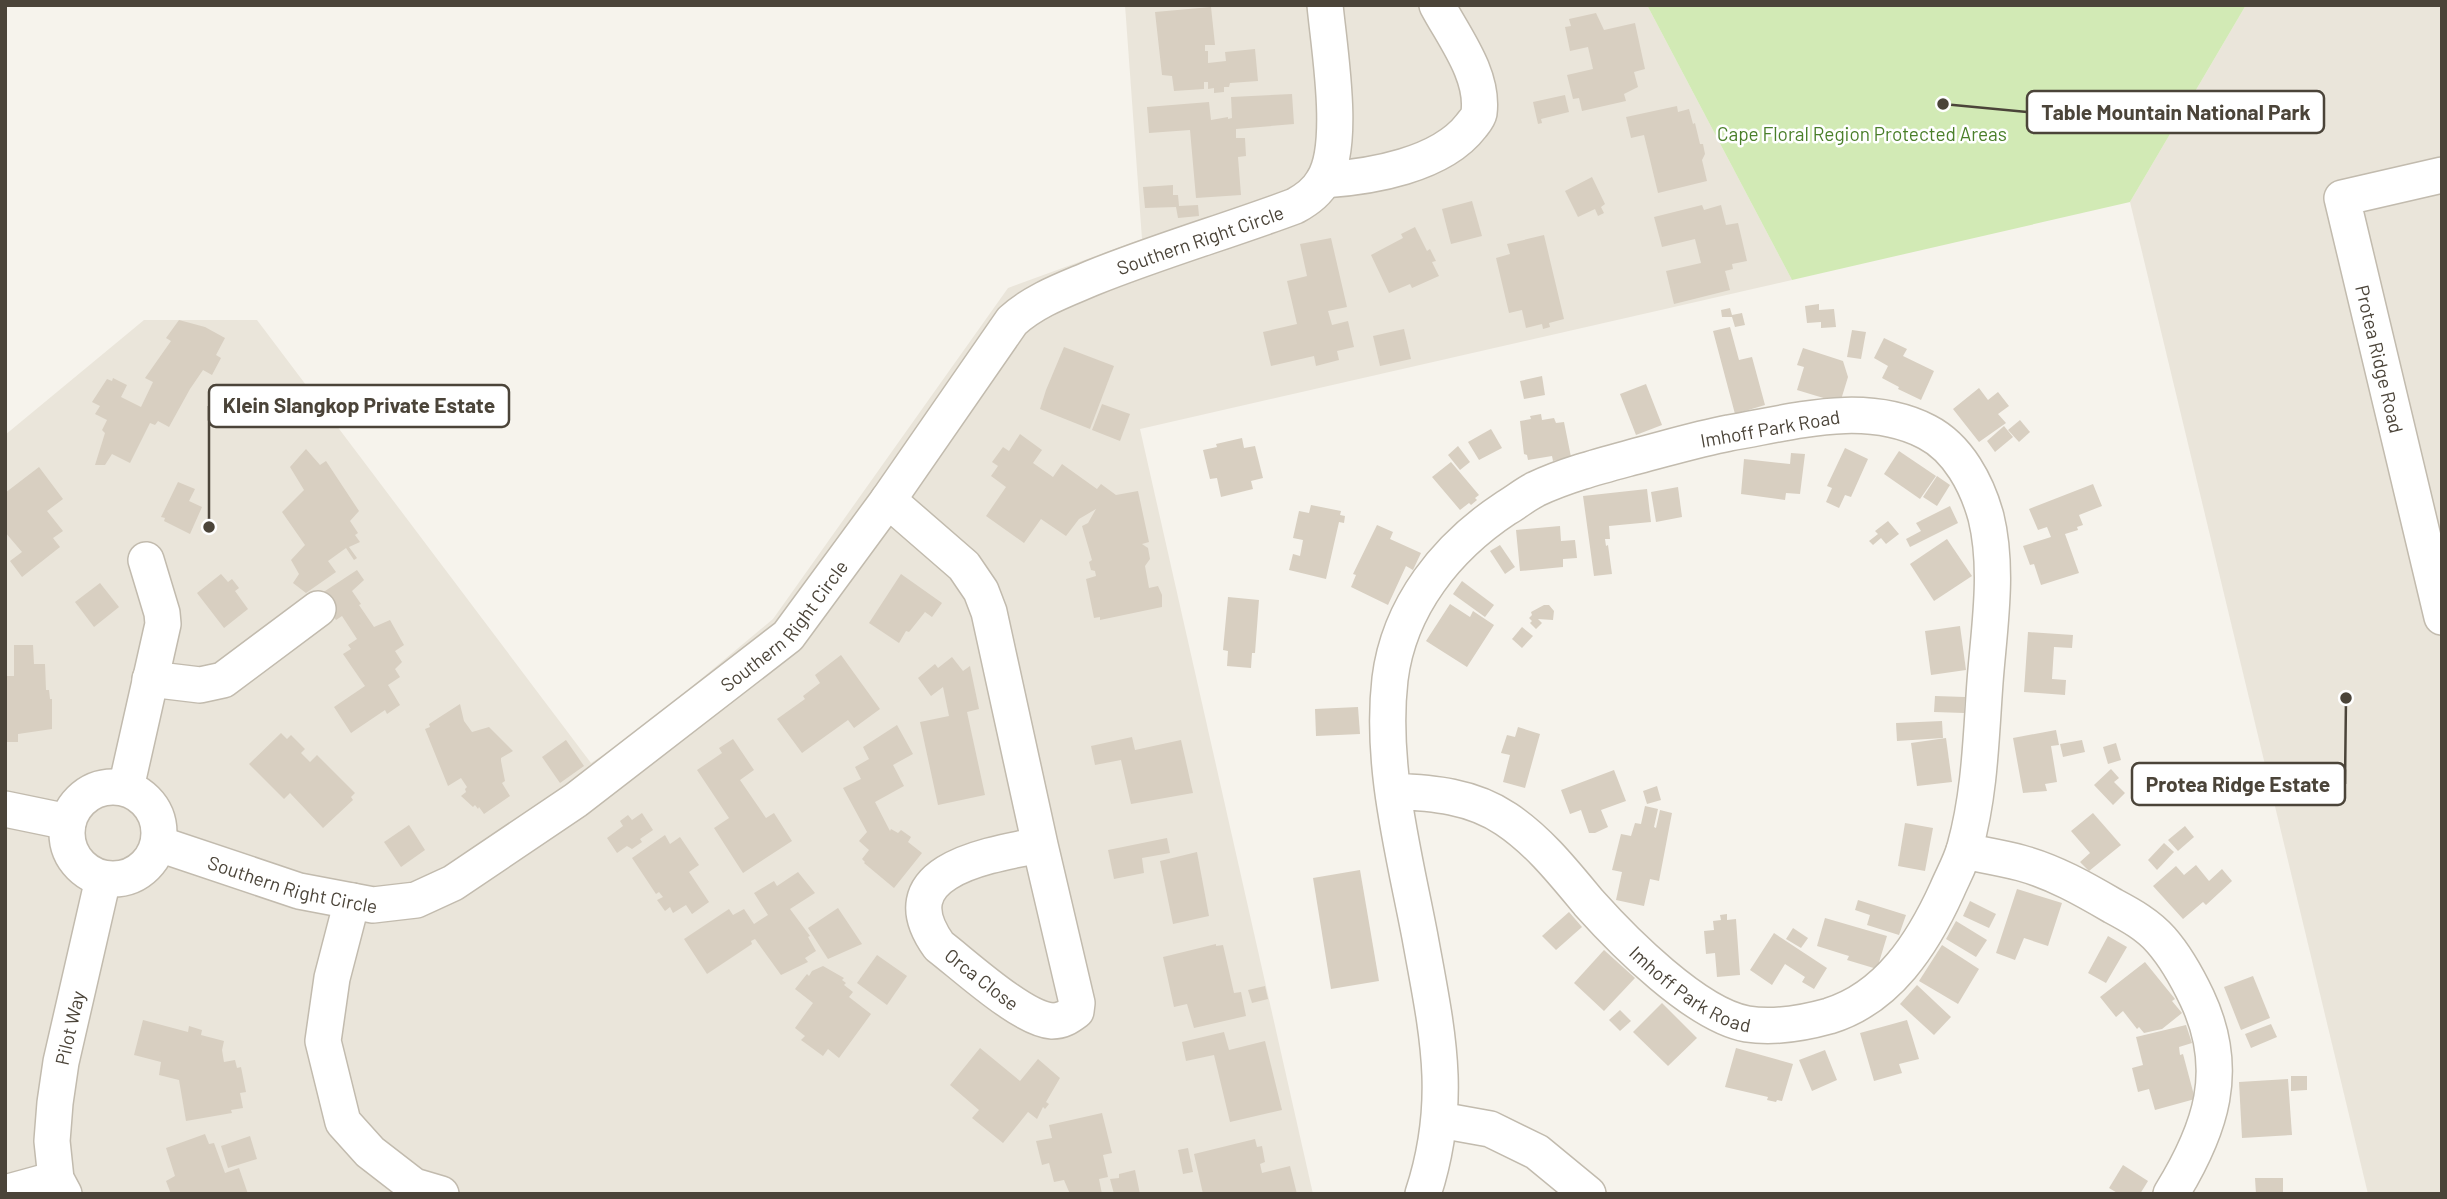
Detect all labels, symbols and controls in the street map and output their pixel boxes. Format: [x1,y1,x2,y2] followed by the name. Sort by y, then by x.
[2027,91,2324,133] callout: Table Mountain National Park
[2041,99,2311,124] text: Table Mountain National Park
[1717,122,2007,145] park label: Cape Floral Region Protected Areas
[1113,200,1287,279] street label: Southern Right Circle
[2352,282,2409,435] street label: Protea Ridge Road
[209,385,509,427] callout: Klein Slangkop Private Estate
[223,392,495,417] text: Klein Slangkop Private Estate
[1698,404,1842,452] street label: Imhoff Park Road
[715,555,852,696] street label: Southern Right Circle
[2132,763,2345,805] callout: Protea Ridge Estate
[2146,771,2330,796] text: Protea Ridge Estate
[205,850,380,917] street label: Southern Right Circle
[1625,940,1753,1036] street label: Imhoff Park Road
[940,943,1024,1015] street label: Orca Close
[49,988,89,1067] street label: Pilot Way

